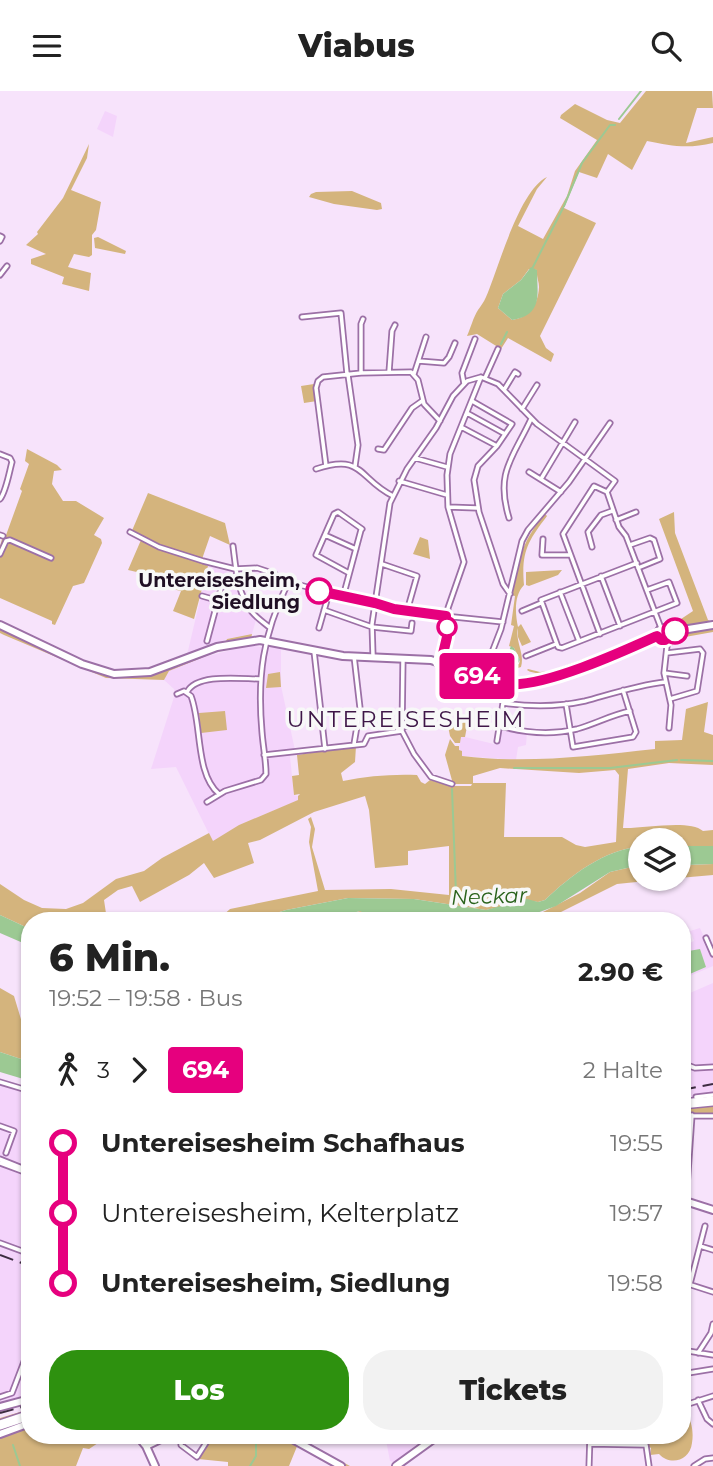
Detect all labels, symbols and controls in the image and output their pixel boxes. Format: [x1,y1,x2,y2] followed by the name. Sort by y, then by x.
[298,26,415,65] text: Viabus
[28,27,66,65] icon: menu
[647,27,685,65] icon: search
[138,569,300,614] place label: Untereisesheim, Siedlung
[306,578,332,604] marker: Untereisesheim, Siedlung
[437,617,457,637] unlabelled marker
[662,618,688,644] unlabelled marker
[437,653,517,699] line badge: 694
[453,661,501,690] text: 694
[286,705,526,733] district label: UNTEREISESHEIM
[628,828,691,891] map controls
[628,828,691,891] button: layers
[451,882,528,910] water label: Neckar
[49,934,170,981] text: 6 Min.
[578,956,663,988] text: 2.90 €
[49,984,242,1012] text: 19:52 – 19:58 · Bus
[49,1051,87,1089] icon: walk
[120,1051,158,1089] icon: forward
[182,1055,229,1084] text: 694
[97,1056,110,1084] text: 3
[583,1056,663,1084] text: 2 Halte
[101,1127,465,1159] text: Untereisesheim Schafhaus
[610,1129,663,1157] text: 19:55
[101,1197,459,1229] text: Untereisesheim, Kelterplatz
[610,1199,663,1227] text: 19:57
[101,1267,450,1299] text: Untereisesheim, Siedlung
[608,1269,663,1297] text: 19:58
[49,1350,349,1430] button: Los
[363,1350,663,1430] button: Tickets

